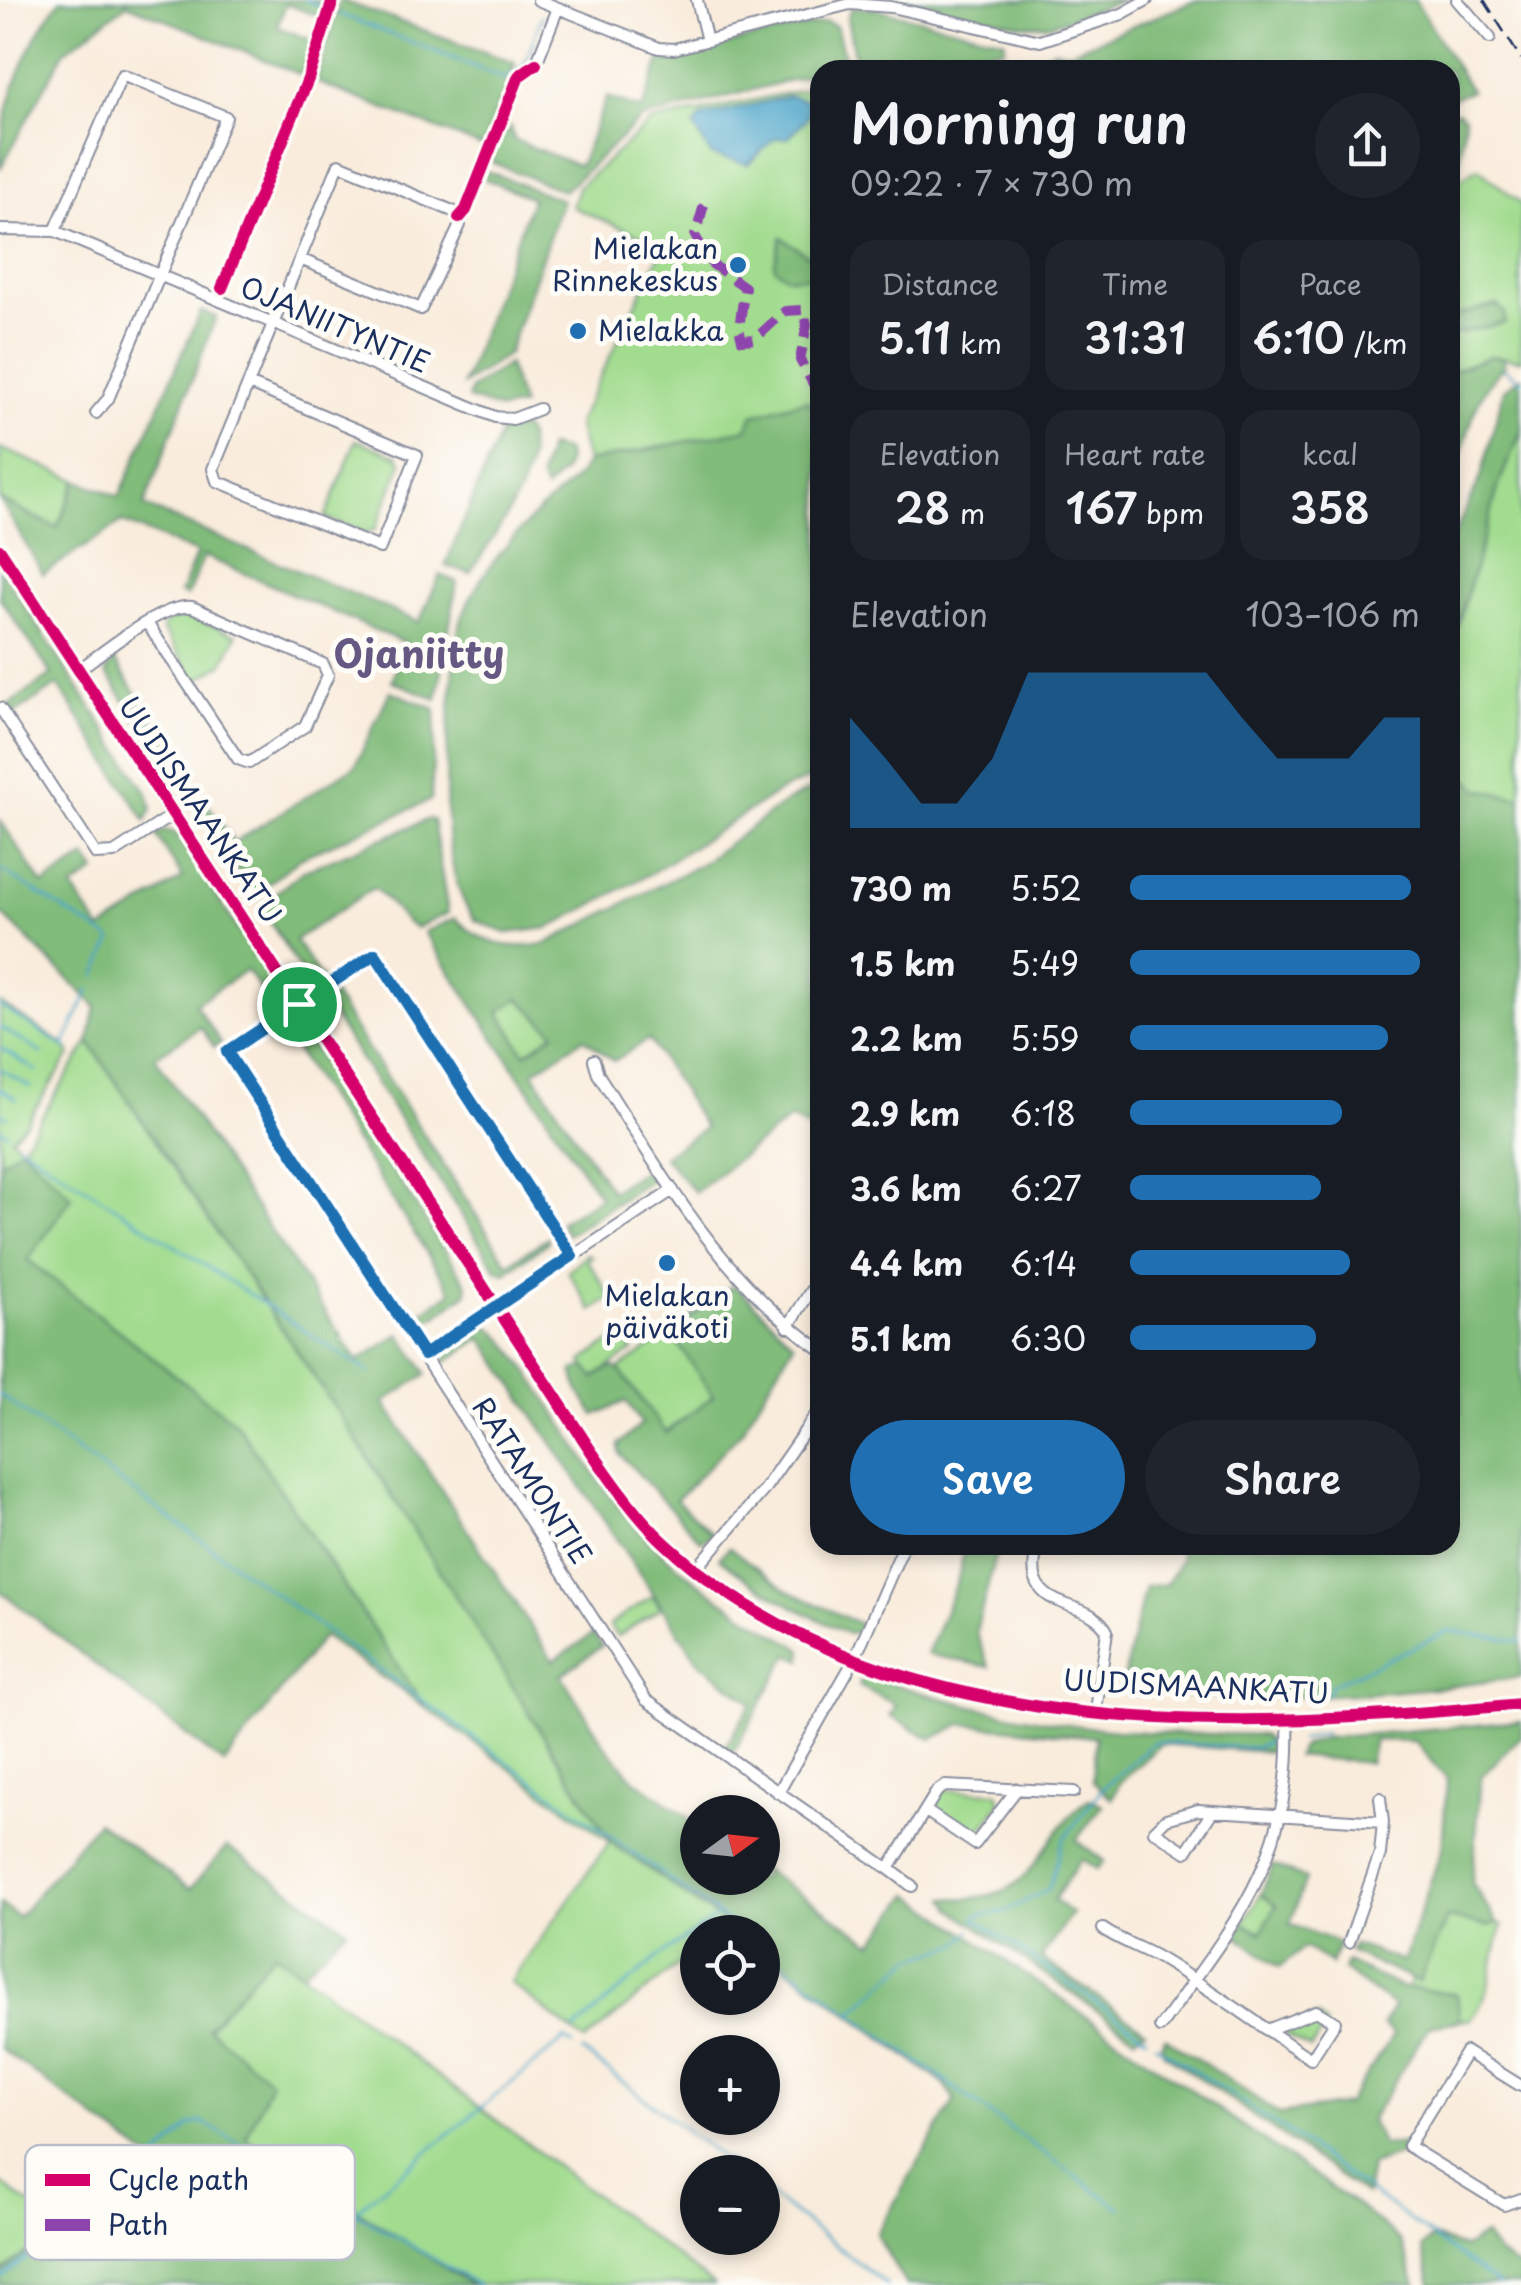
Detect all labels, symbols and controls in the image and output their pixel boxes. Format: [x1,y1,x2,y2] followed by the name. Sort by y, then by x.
[850,80,1188,163] text: Morning run
[1315,93,1420,198] button: share
[850,159,1133,207] text: 09:22 · 7 × 730 m
[552,226,718,301] place label: Mielakan Rinnekeskus
[727,254,749,276] marker: Mielakan Rinnekeskus
[881,262,999,305] text: Distance
[1102,262,1168,305] text: Time
[1298,262,1362,305] text: Pace
[234,264,437,383] street label: OJANIITYNTIE
[878,305,951,368] text: 5.11
[1084,305,1186,368] text: 31:31
[1252,305,1345,368] text: 6:10
[598,308,724,351] place label: Mielakka
[567,320,589,342] marker: Mielakka
[951,321,1002,364] text: km
[1345,321,1408,364] text: /km
[880,432,1000,475] text: Elevation
[1064,432,1206,475] text: Heart rate
[1302,432,1358,475] text: kcal
[895,475,951,538] text: 28
[1066,475,1137,538] text: 167
[1290,475,1370,538] text: 358
[951,491,985,534] text: m
[1137,491,1204,534] text: bpm
[850,590,988,638] text: Elevation
[1246,590,1420,638] text: 103–106 m
[333,624,505,681] district label: Ojaniitty
[109,687,294,932] street label: UUDISMAANKATU
[850,864,952,912] text: 730 m
[1010,864,1082,912] text: 5:52
[850,939,955,987] text: 1.5 km
[1010,939,1079,987] text: 5:49
[257,962,342,1047] pin
[272,977,327,1032] icon: arrive
[850,1014,963,1062] text: 2.2 km
[1010,1014,1080,1062] text: 5:59
[850,1089,960,1137] text: 2.9 km
[1010,1089,1076,1137] text: 6:18
[850,1164,962,1212] text: 3.6 km
[1010,1164,1082,1212] text: 6:27
[850,1239,963,1287] text: 4.4 km
[1010,1239,1077,1287] text: 6:14
[656,1252,678,1274] marker: Mielakan päiväkoti
[604,1273,730,1348] place label: Mielakan päiväkoti
[850,1314,952,1362] text: 5.1 km
[1010,1314,1086,1362] text: 6:30
[463,1388,604,1572] street label: RATAMONTIE
[850,1420,1125,1535] button: Save
[1145,1420,1420,1535] button: Share
[1062,1657,1330,1714] street label: UUDISMAANKATU
[680,1795,780,1895] north arrow
[680,1795,780,2255] map controls
[680,1915,780,2015] button: locate
[680,2035,780,2135] button: +
[25,2145,355,2260] legend
[680,2155,780,2255] button: −
[108,2157,249,2200] text: Cycle path
[108,2202,168,2245] text: Path

